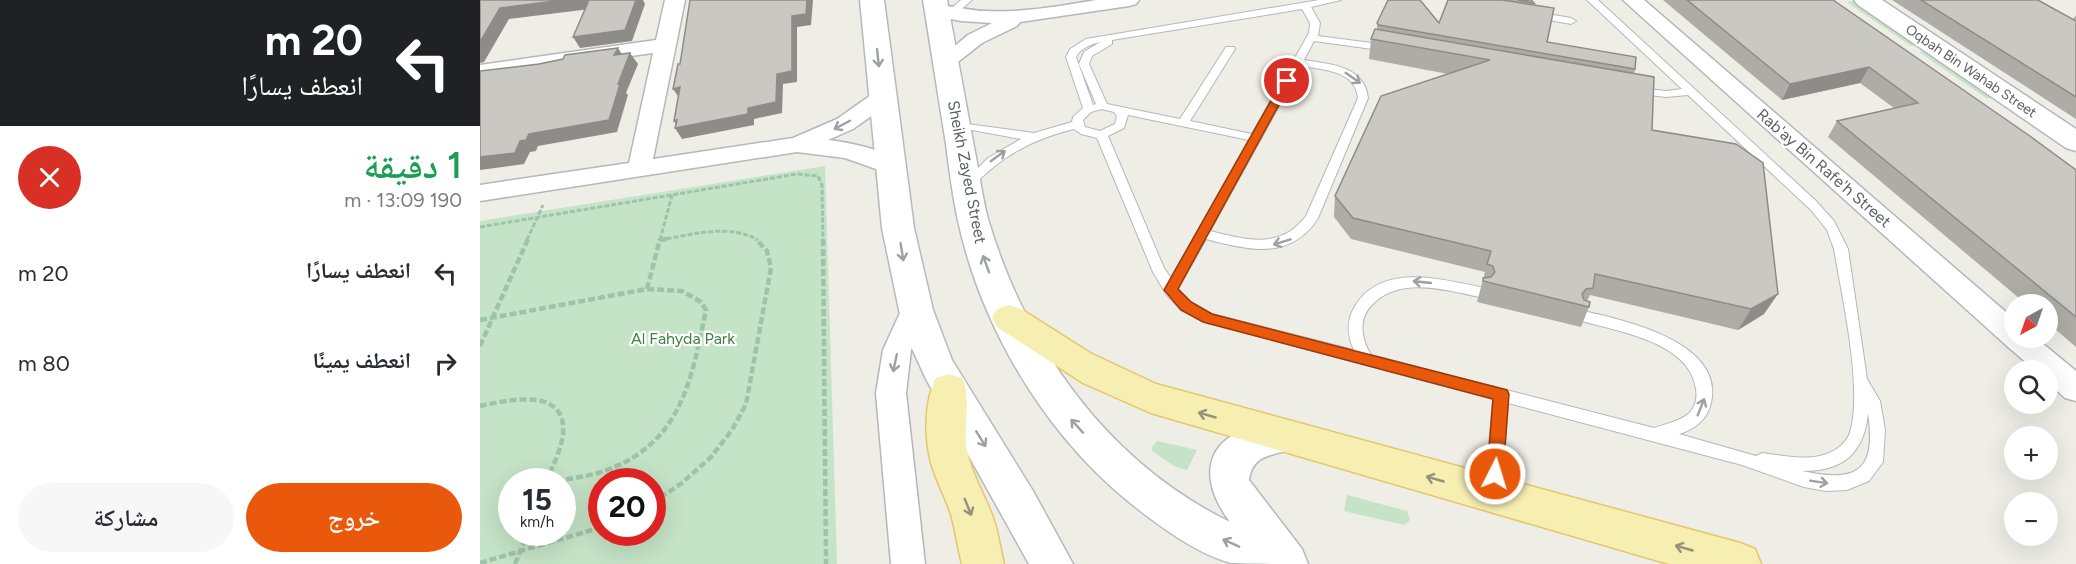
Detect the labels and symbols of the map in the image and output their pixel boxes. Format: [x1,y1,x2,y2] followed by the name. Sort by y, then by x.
[1902,21,2040,121] street label: Oqbah Bin Wahab Street
[873,48,884,68] one-way arrow
[1261,55,1312,106] pin
[1344,72,1360,84] one-way arrow
[944,99,990,245] street label: Sheikh Zayed Street
[1753,105,1895,231] street label: Rab'ay Bin Rafe'h Street
[833,120,851,131] one-way arrow
[989,150,1005,163] one-way arrow
[1273,237,1292,248] one-way arrow
[896,241,907,261] one-way arrow
[980,256,991,274] one-way arrow
[1413,277,1433,288] one-way arrow
[2004,294,2058,348] north arrow
[631,329,735,348] park label: Al Fahyda Park
[888,353,900,372] one-way arrow
[1696,398,1707,416] one-way arrow
[1198,408,1217,420] one-way arrow
[1070,419,1084,434] one-way arrow
[975,430,987,447] one-way arrow
[1463,442,1527,506] position arrow
[588,468,666,546] speed limit sign: 20
[1426,473,1445,484] one-way arrow
[1809,477,1828,488] one-way arrow
[963,497,974,515] one-way arrow
[1222,536,1240,547] one-way arrow
[1675,542,1694,553] one-way arrow

